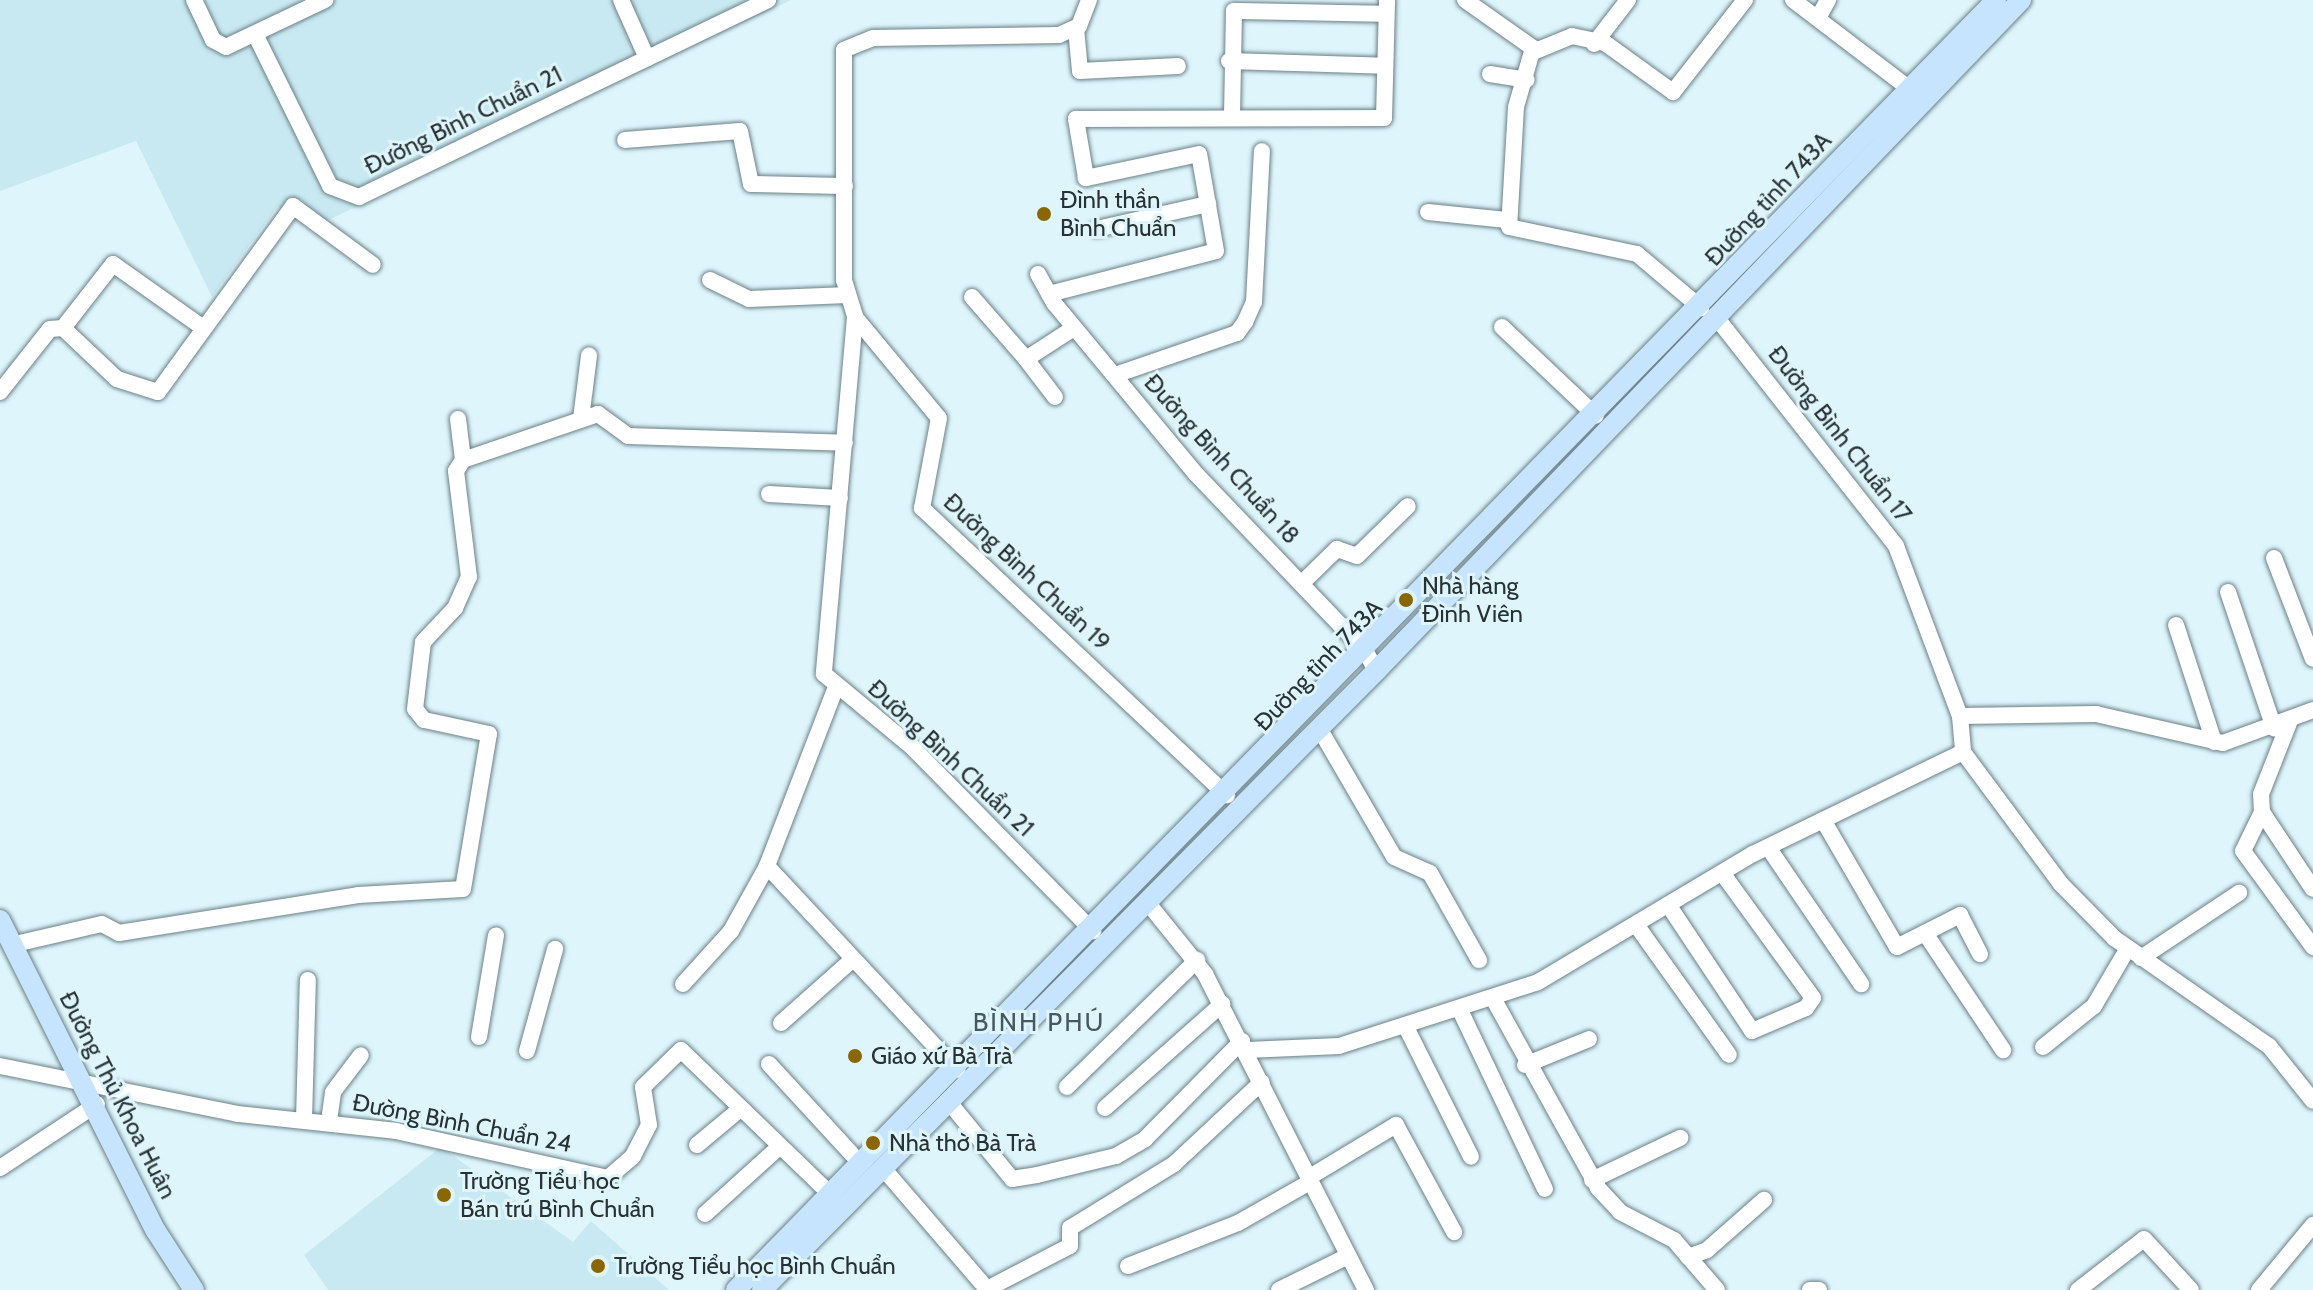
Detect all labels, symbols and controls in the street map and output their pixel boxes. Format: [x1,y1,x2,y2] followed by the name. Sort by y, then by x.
[360,60,566,180] street label: Đường Bình Chuẩn 21
[1699,126,1837,272] street label: Đường tỉnh 743A
[1060,186,1176,242] place label: Đình thần Bình Chuẩn
[1035,205,1053,223] marker: Đình thần Bình Chuẩn
[1762,340,1918,528] street label: Đường Bình Chuẩn 17
[1138,368,1306,550] street label: Đường Bình Chuẩn 18
[938,487,1116,657] street label: Đường Bình Chuẩn 19
[1422,572,1523,628] place label: Nhà hàng Đình Viên
[1397,591,1415,609] marker: Nhà hàng Đình Viên
[1248,593,1388,737] street label: Đường tỉnh 743A
[862,674,1040,842] street label: Đường Bình Chuẩn 21
[53,987,183,1203] street label: Đường Thủ Khoa Huân
[973,1007,1105,1039] district label: BÌNH PHÚ
[871,1042,1012,1070] place label: Giáo xứ Bà Trà
[846,1047,864,1065] marker: Giáo xứ Bà Trà
[350,1088,574,1158] street label: Đường Bình Chuẩn 24
[889,1129,1036,1157] place label: Nhà thờ Bà Trà
[864,1134,882,1152] marker: Nhà thờ Bà Trà
[460,1167,655,1223] place label: Trường Tiểu học Bán trú Bình Chuẩn
[435,1186,453,1204] marker: Trường Tiểu học Bán trú Bình Chuẩn
[614,1252,896,1280] place label: Trường Tiểu học Bình Chuẩn
[589,1257,607,1275] marker: Trường Tiểu học Bình Chuẩn

